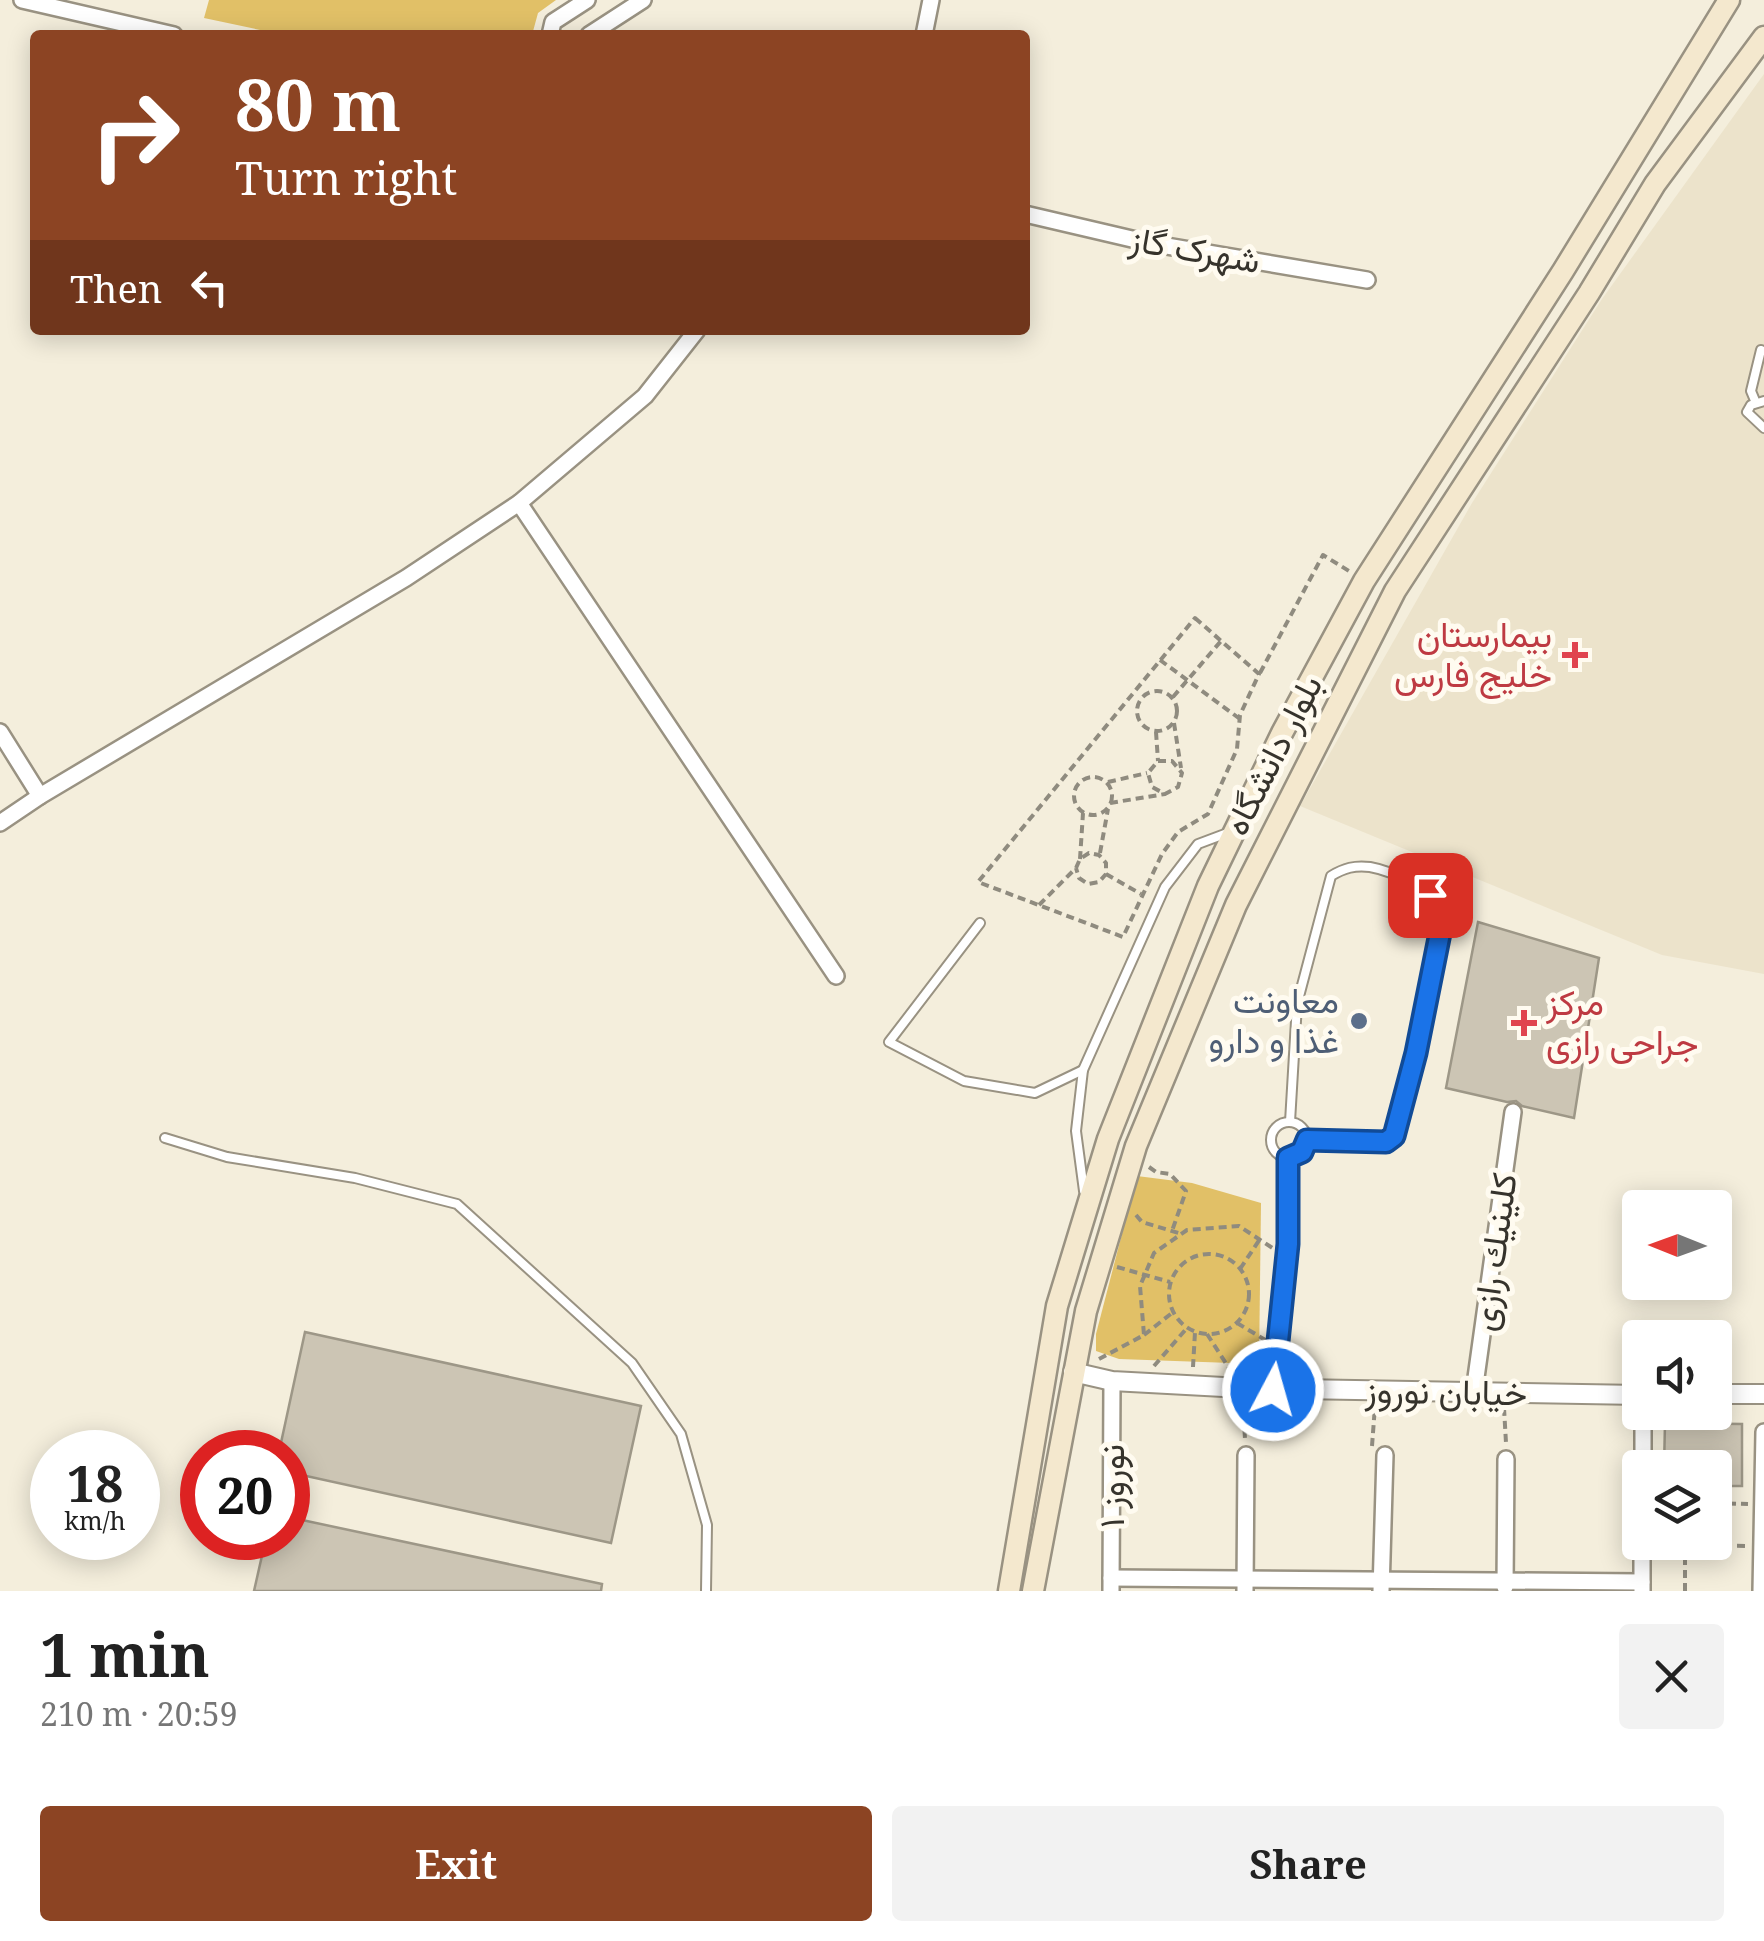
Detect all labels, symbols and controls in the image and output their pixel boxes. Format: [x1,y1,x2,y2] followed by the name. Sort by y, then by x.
[235,56,401,152] text: 80 m
[70,70,200,200] icon: right
[235,147,457,208] text: Turn right
[1125,214,1264,283] street label: شهرک گاز
[182,260,237,315] icon: left
[70,262,162,314] text: Then
[1394,610,1552,699] place label: بیمارستان خلیج فارس
[1562,642,1588,668] marker: بیمارستان خلیج فارس
[1211,666,1332,842] street label: بلوار دانشگاه
[1388,853,1473,938] pin
[1403,868,1458,923] icon: arrive
[1208,976,1339,1063] place label: معاونت غذا و دارو
[1545,978,1698,1065] place label: مرکز جراحی رازی
[1348,1010,1370,1032] marker: معاونت غذا و دارو
[1511,1010,1537,1036] marker: مرکز جراحی رازی
[1458,1170,1527,1334] street label: كلينيك رازی
[1622,1190,1732,1300] north arrow
[1622,1190,1732,1560] map controls
[1622,1320,1732,1430] button: sound
[1221,1338,1325,1442] position arrow
[1364,1366,1527,1415] street label: خیابان نوروز
[180,1430,310,1560] speed limit sign: 20
[1087,1444,1134,1528] street label: نوروز ۱
[67,1449,123,1517] text: 18
[1622,1450,1732,1560] button: layers
[64,1503,126,1537] text: km/h
[40,1613,210,1695] text: 1 min
[1619,1624,1724,1729] button: close
[40,1692,238,1735] text: 210 m · 20:59
[40,1806,872,1921] button: Exit
[892,1806,1724,1921] button: Share

